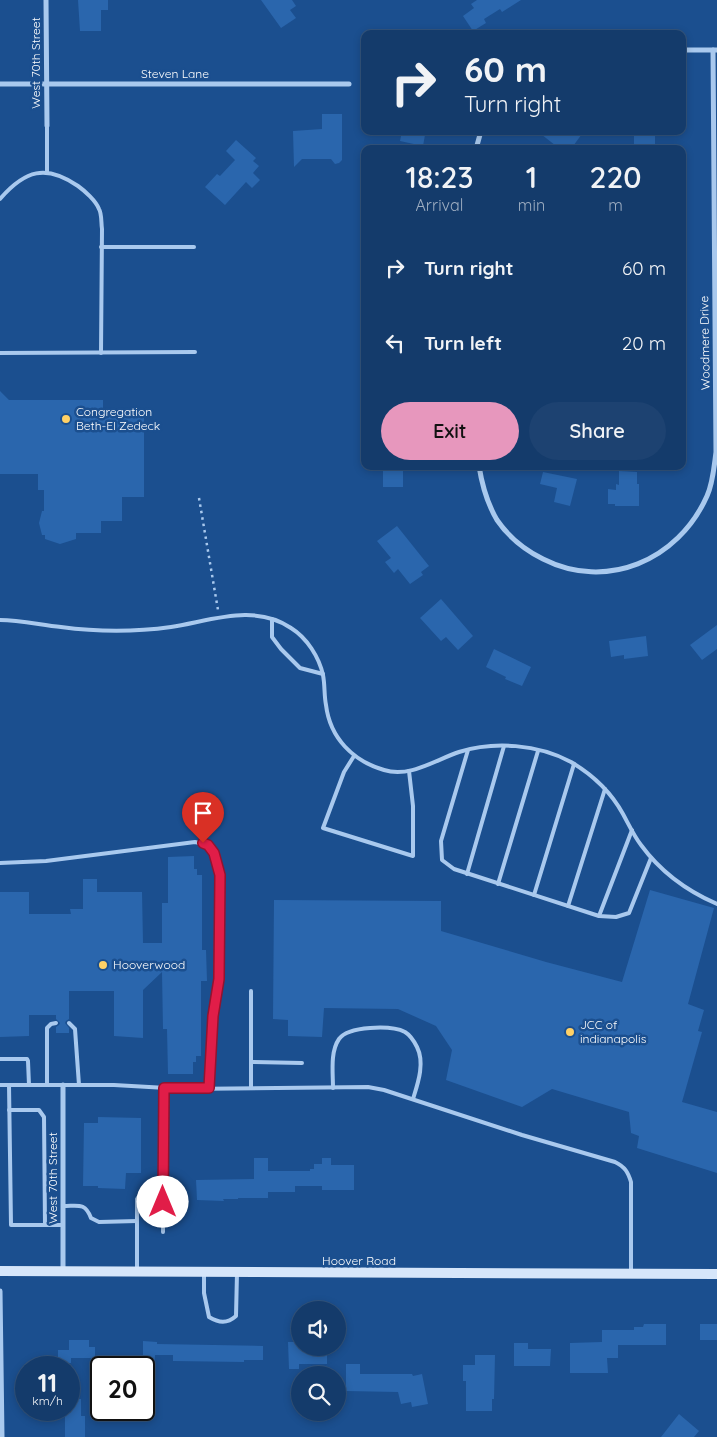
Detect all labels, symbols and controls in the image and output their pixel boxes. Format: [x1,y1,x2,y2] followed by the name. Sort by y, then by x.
[28,17,43,109] street label: West 70th Street
[464,47,547,91] text: 60 m
[381,50,446,115] icon: right
[141,66,209,81] street label: Steven Lane
[464,90,561,118] text: Turn right
[405,158,473,196] text: 18:23
[526,158,537,196] text: 1
[590,158,642,196] text: 220
[415,195,463,215] text: Arrival
[518,195,545,215] text: min
[608,195,623,215] text: m
[381,254,409,282] icon: right
[424,256,513,280] text: Turn right
[622,256,666,280] text: 60 m
[696,296,713,390] street label: Woodmere Drive
[381,329,409,357] icon: left
[424,331,502,355] text: Turn left
[622,331,666,355] text: 20 m
[381,402,519,460] button: Exit
[529,402,666,460] button: Share
[76,404,160,433] place label: Congregation Beth-El Zedeck
[60,413,72,425] marker: Congregation Beth-El Zedeck
[182,792,224,843] pin
[189,799,217,827] icon: arrive
[113,957,185,972] place label: Hooverwood
[97,959,109,971] marker: Hooverwood
[580,1017,647,1046] place label: JCC of indianapolis
[564,1026,576,1038] marker: JCC of indianapolis
[45,1132,60,1224] street label: West 70th Street
[136,1175,188,1227] position arrow
[322,1253,396,1268] street label: Hoover Road
[291,1301,346,1421] map controls
[291,1301,346,1356] button: sound
[90,1356,155,1421] speed limit sign: 20
[291,1366,346,1421] button: search
[38,1367,57,1398] text: 11
[32,1393,63,1408] text: km/h

